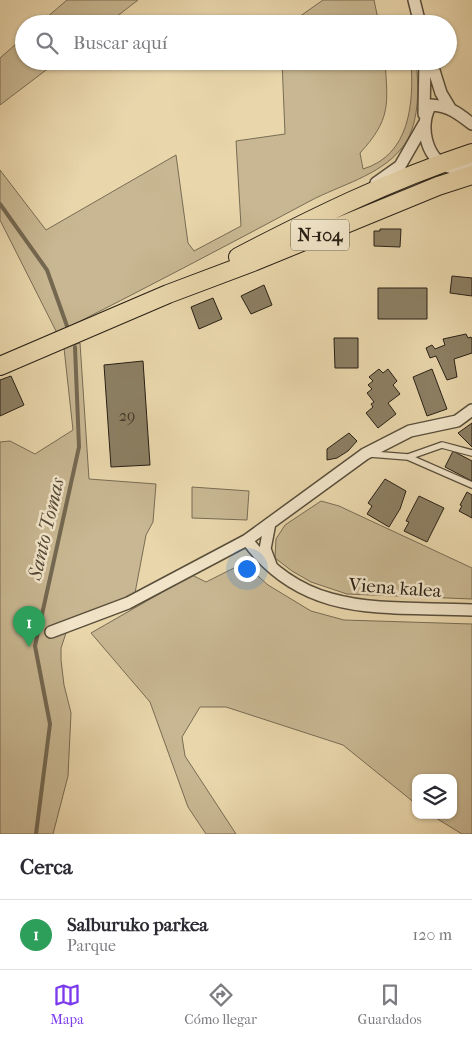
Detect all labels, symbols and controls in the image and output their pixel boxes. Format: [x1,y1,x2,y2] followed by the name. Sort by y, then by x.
[15,15,457,70] search box
[33,29,61,57] icon: search
[73,32,167,54] text: Buscar aquí
[291,220,349,250] road number: N-104
[119,406,135,425] house number: 29
[23,475,69,583] water label: Santo Tomas
[234,556,260,582] your location
[347,574,442,602] street label: Viena kalea
[13,606,45,647] pin: 1
[412,774,457,819] map controls
[412,774,457,819] button: layers
[20,855,72,879] text: Cerca
[67,914,208,936] text: Salburuko parkea
[33,925,39,944] text: 1
[413,925,452,944] text: 120 m
[67,936,116,955] text: Parque
[50,981,84,1028] tab: Mapa
[184,981,257,1028] tab: Cómo llegar
[358,981,422,1028] tab: Guardados

